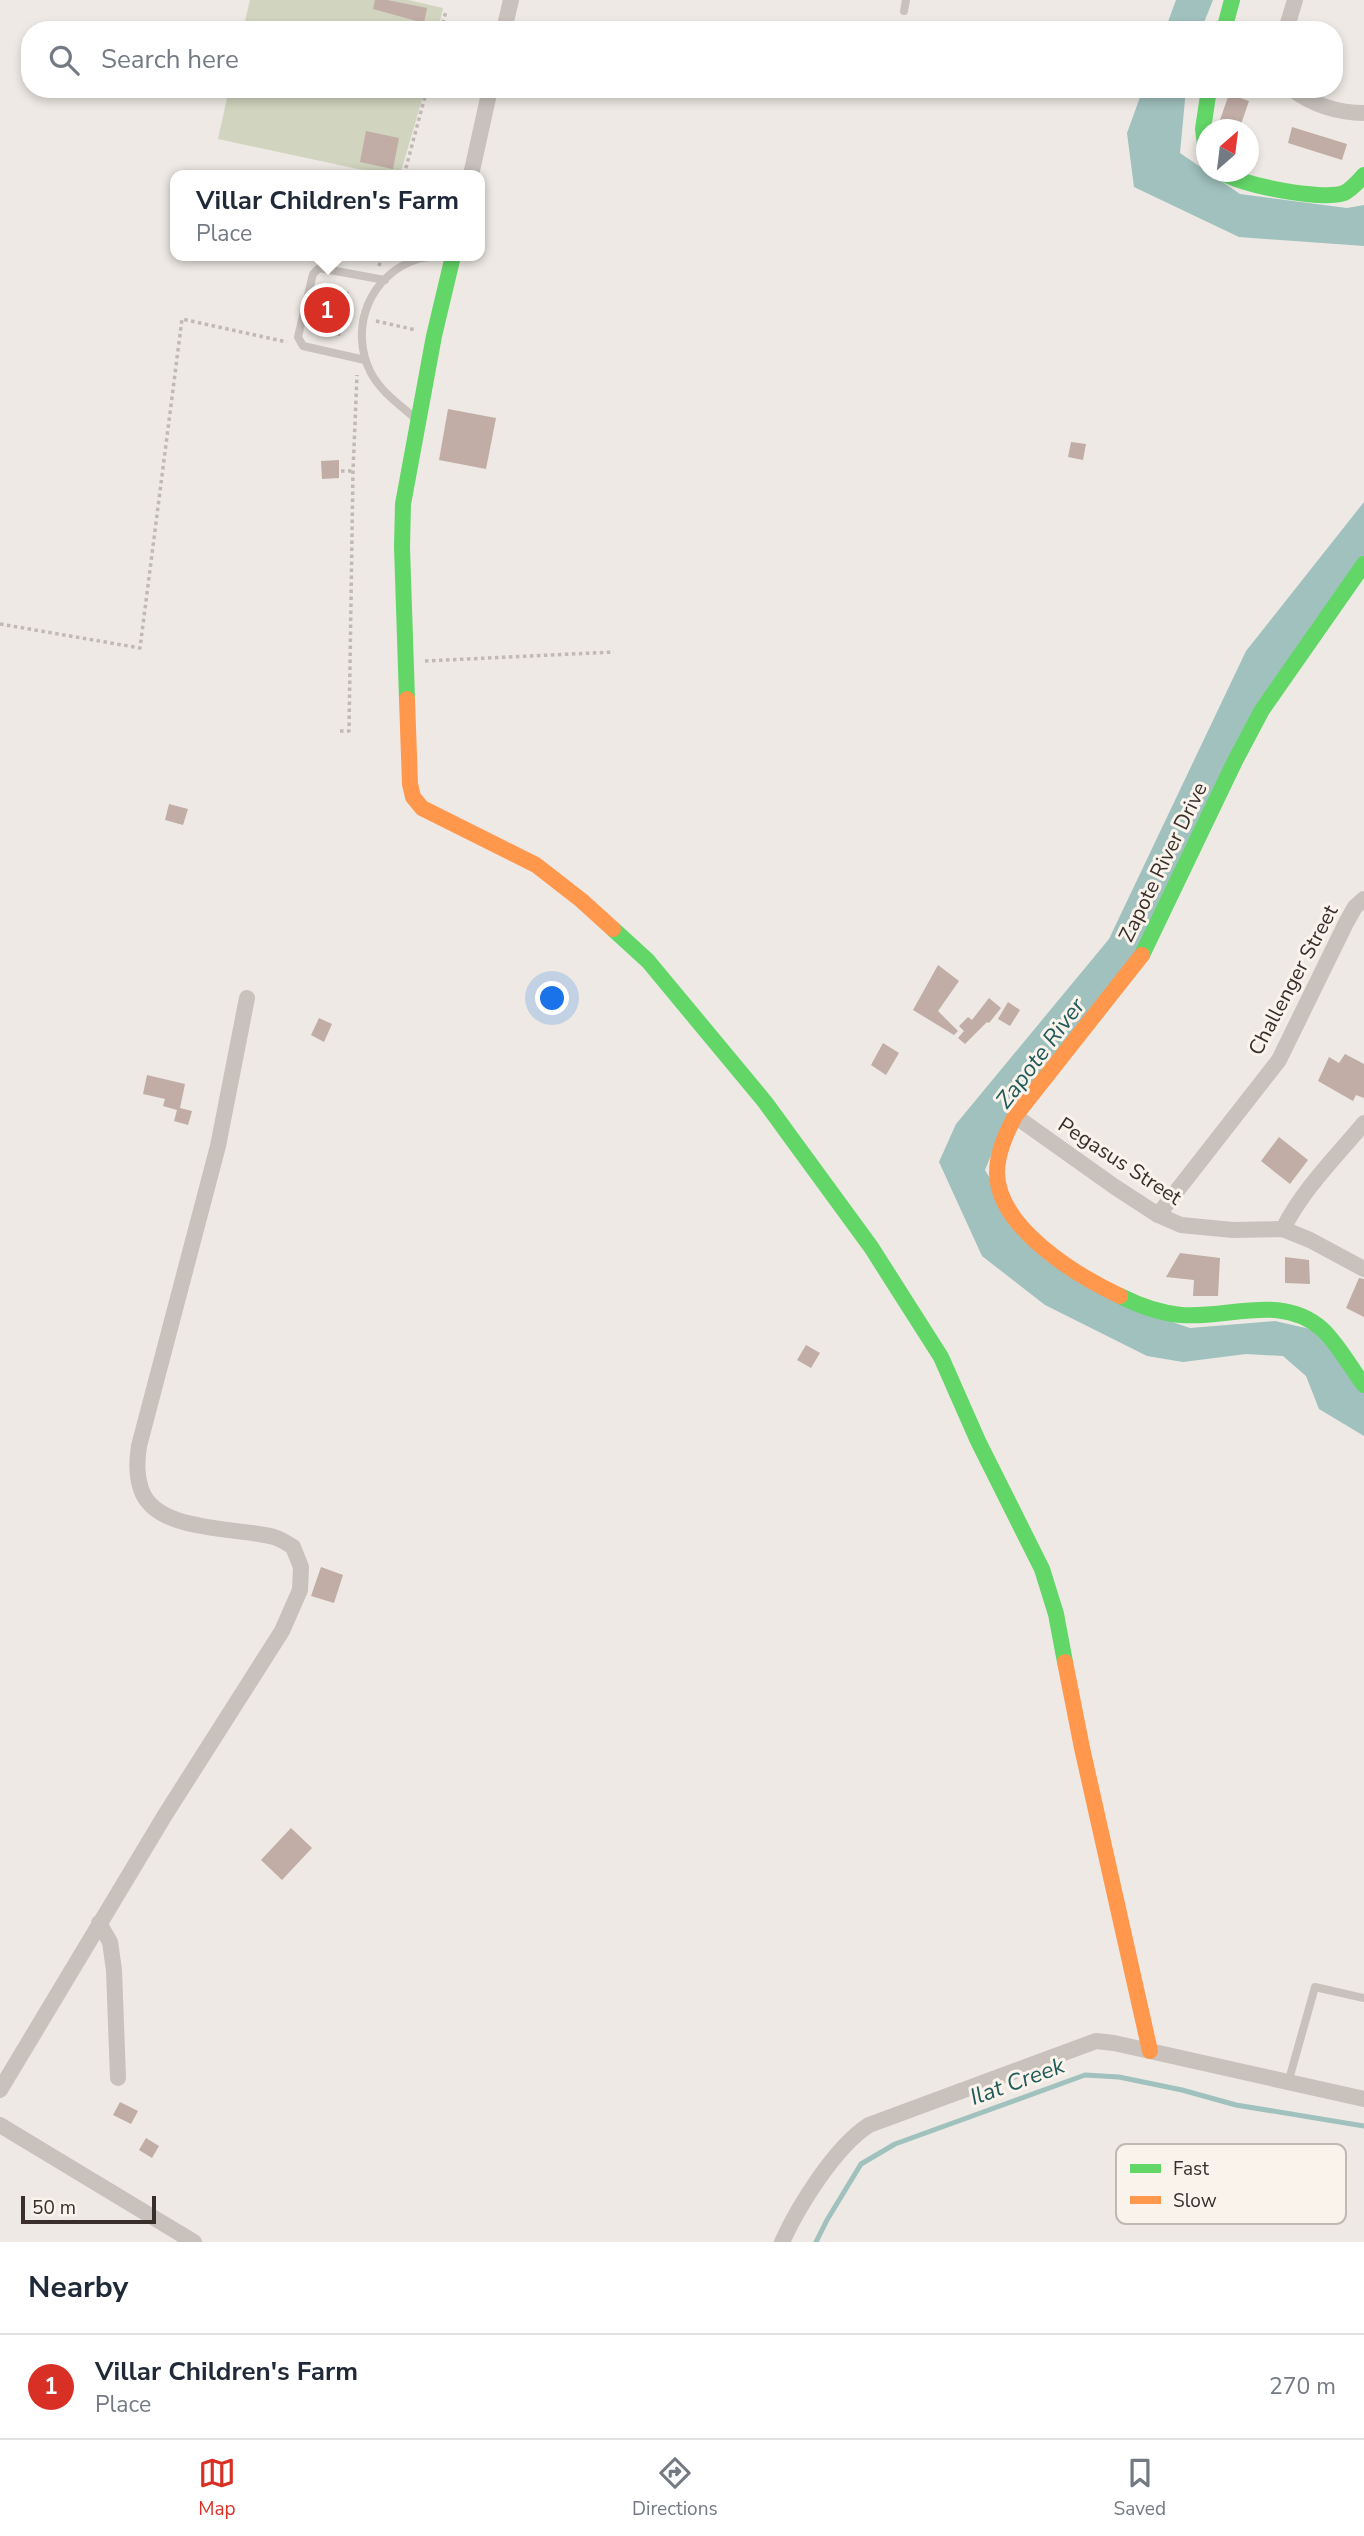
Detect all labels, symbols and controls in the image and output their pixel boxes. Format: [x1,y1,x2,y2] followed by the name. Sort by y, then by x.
[21,21,1343,98] search box
[45,41,83,79] icon: search
[101,42,239,77] text: Search here
[1196,119,1259,182] north arrow
[170,170,485,261] popup
[196,183,459,218] text: Villar Children's Farm
[196,218,252,249] text: Place
[304,284,350,336] pin: 1
[1112,777,1214,947] street label: Zapote River Drive
[1242,899,1345,1060] street label: Challenger Street
[535,981,569,1015] your location
[989,991,1093,1115] water label: Zapote River
[1053,1111,1188,1212] street label: Pegasus Street
[966,2050,1069,2113] water label: Ilat Creek
[1116,2144,1346,2224] legend
[1173,2156,1209,2182] text: Fast
[1173,2188,1217,2214] text: Slow
[21,2193,156,2225] scale bar
[32,2195,76,2221] text: 50 m
[28,2267,128,2308] text: Nearby
[95,2354,358,2389] text: Villar Children's Farm
[44,2371,58,2402] text: 1
[1269,2371,1336,2402] text: 270 m
[95,2389,151,2420] text: Place
[198,2454,236,2522] tab: Map
[632,2454,718,2522] tab: Directions
[1114,2454,1166,2522] tab: Saved

